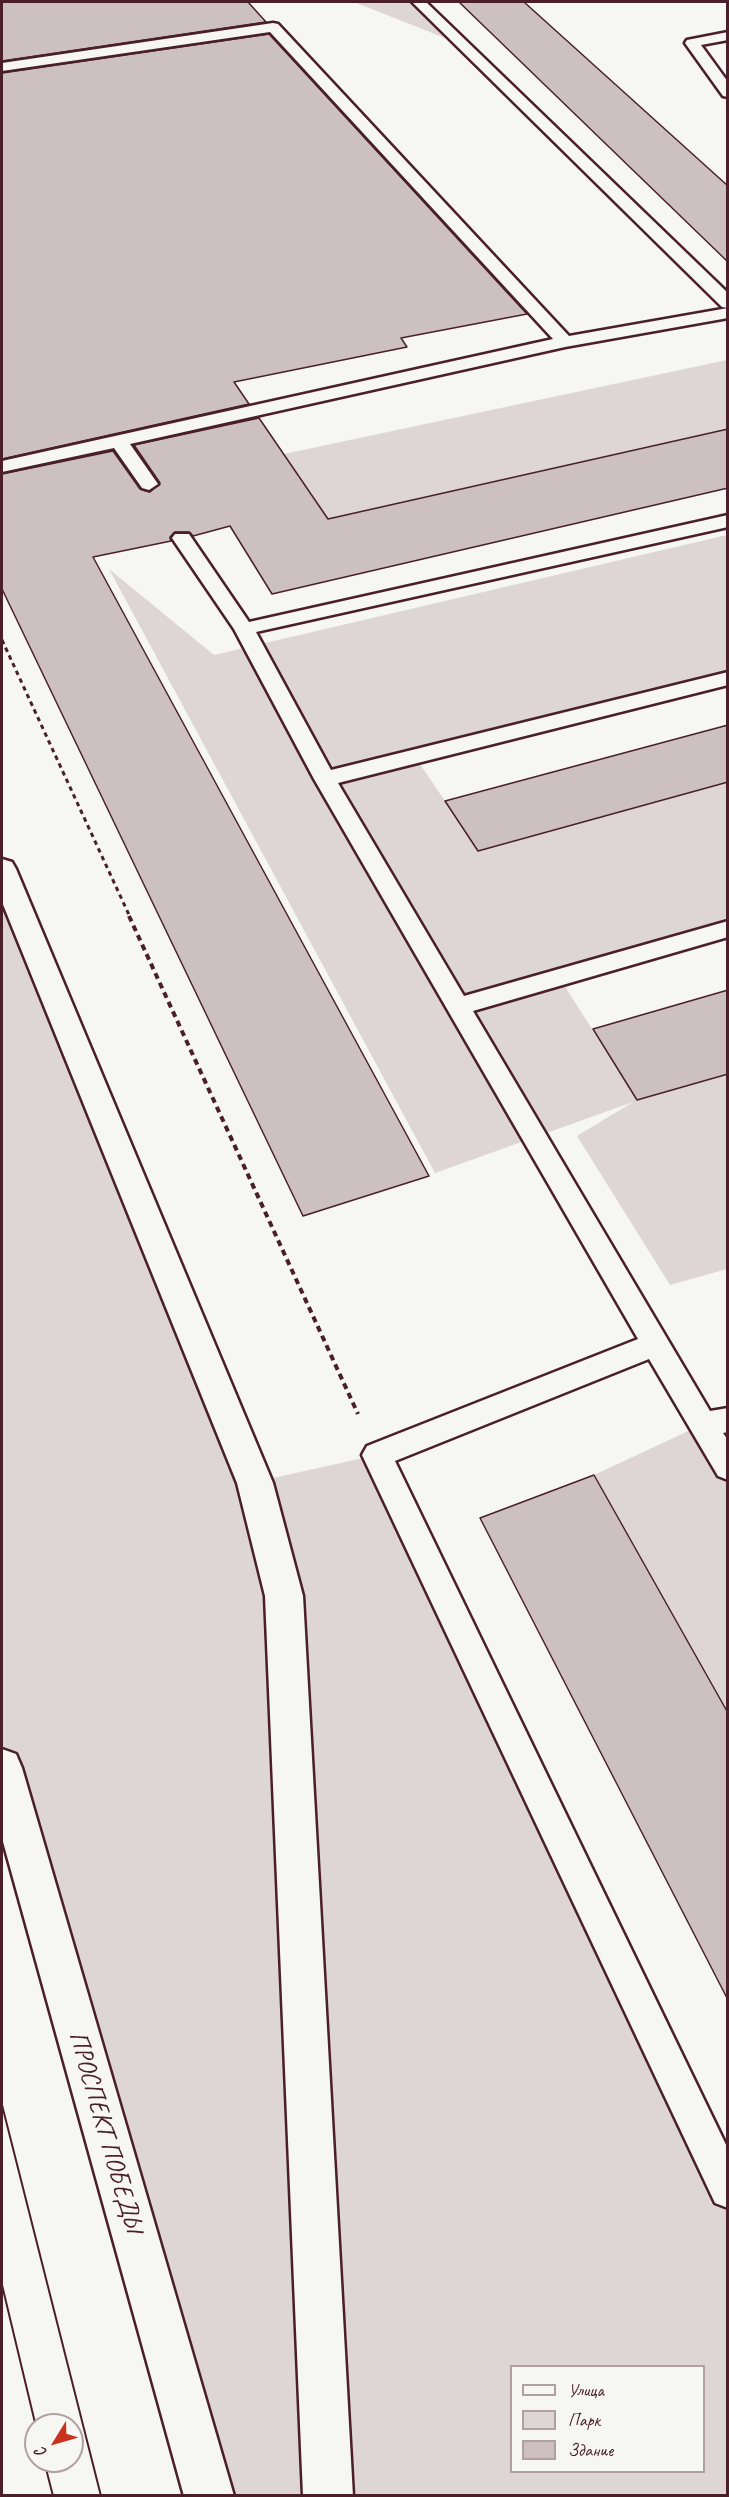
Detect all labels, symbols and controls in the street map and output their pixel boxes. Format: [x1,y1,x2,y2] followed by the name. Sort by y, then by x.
[61,2028,149,2236] street label: ПРОСПЕКТ ПОБЕДЫ
[510,2365,705,2473] legend
[568,2379,604,2401] text: Улица
[568,2409,600,2431] text: Парк
[24,2413,84,2473] north arrow
[568,2439,613,2461] text: Здание
[31,2443,52,2462] text: С

